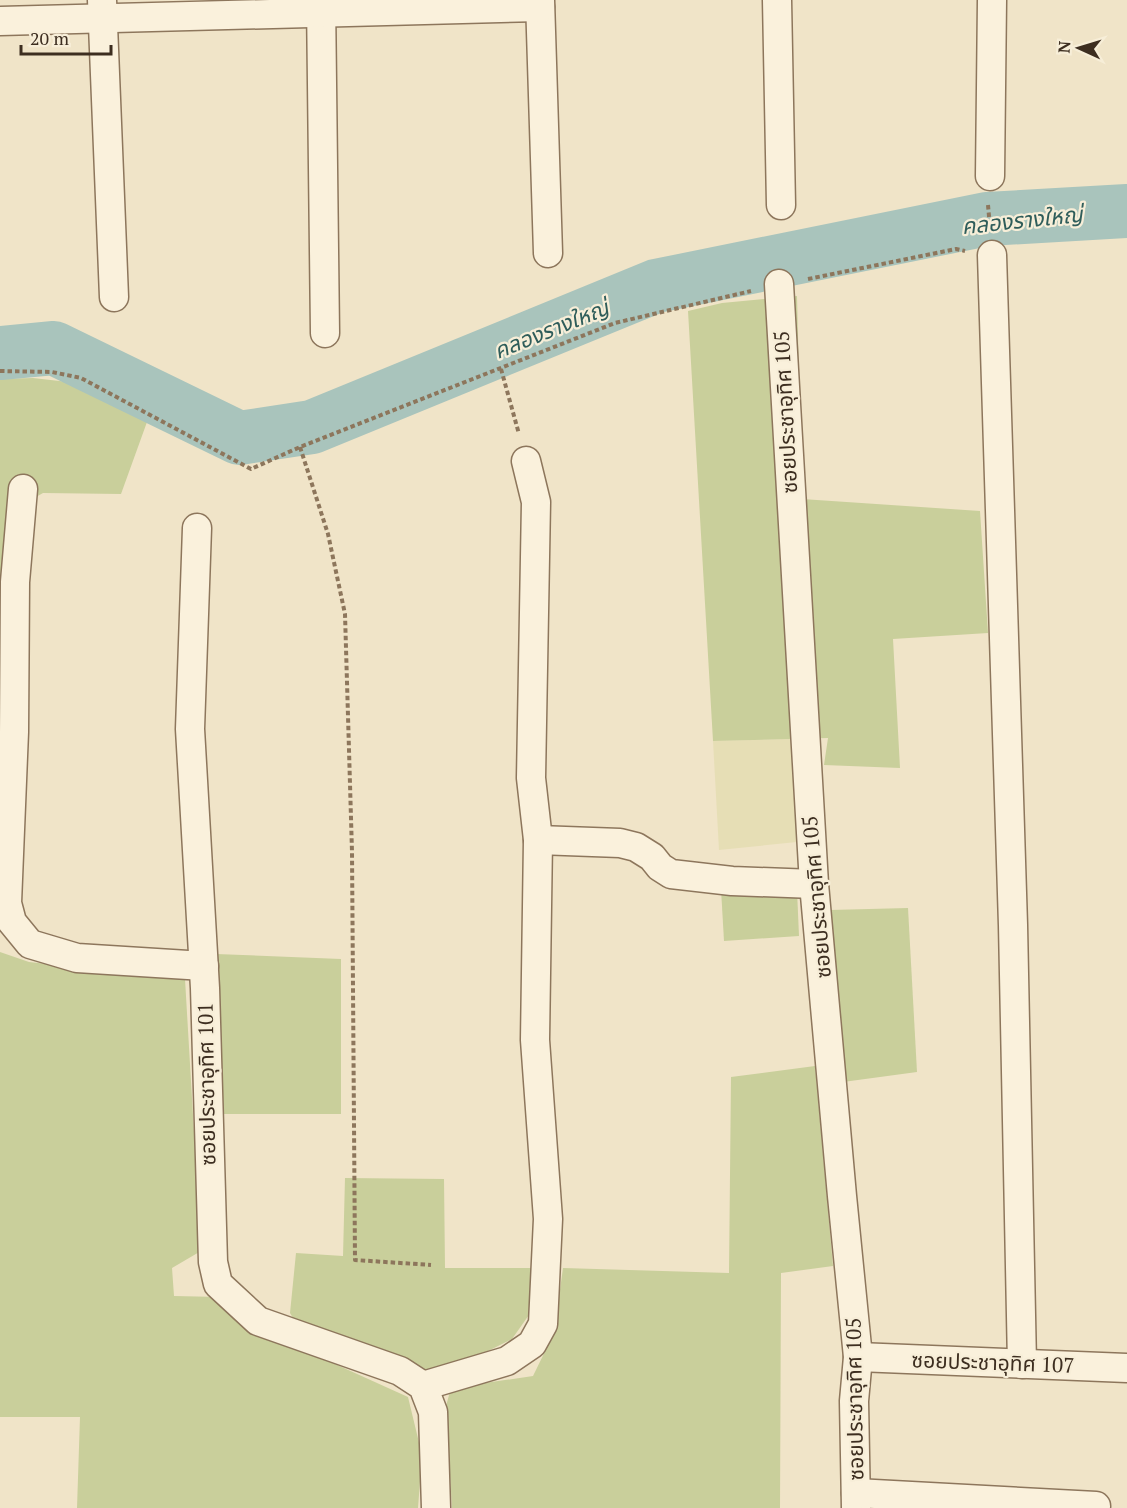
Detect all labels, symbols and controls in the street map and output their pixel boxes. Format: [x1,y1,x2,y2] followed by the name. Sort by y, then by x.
[21,18,111,56] scale bar
[1049,18,1109,78] north arrow
[30,26,70,50] text: 20 m
[1053,40,1075,54] text: N
[960,198,1087,240] water label: คลองรางใหญ่
[489,291,615,365] water label: คลองรางใหญ่
[767,330,803,494] street label: ซอยประชาอุทิศ 105
[795,815,837,980] street label: ซอยประชาอุทิศ 105
[191,1002,221,1166] street label: ซอยประชาอุทิศ 101
[839,1317,869,1481] street label: ซอยประชาอุทิศ 105
[911,1345,1075,1379] street label: ซอยประชาอุทิศ 107

